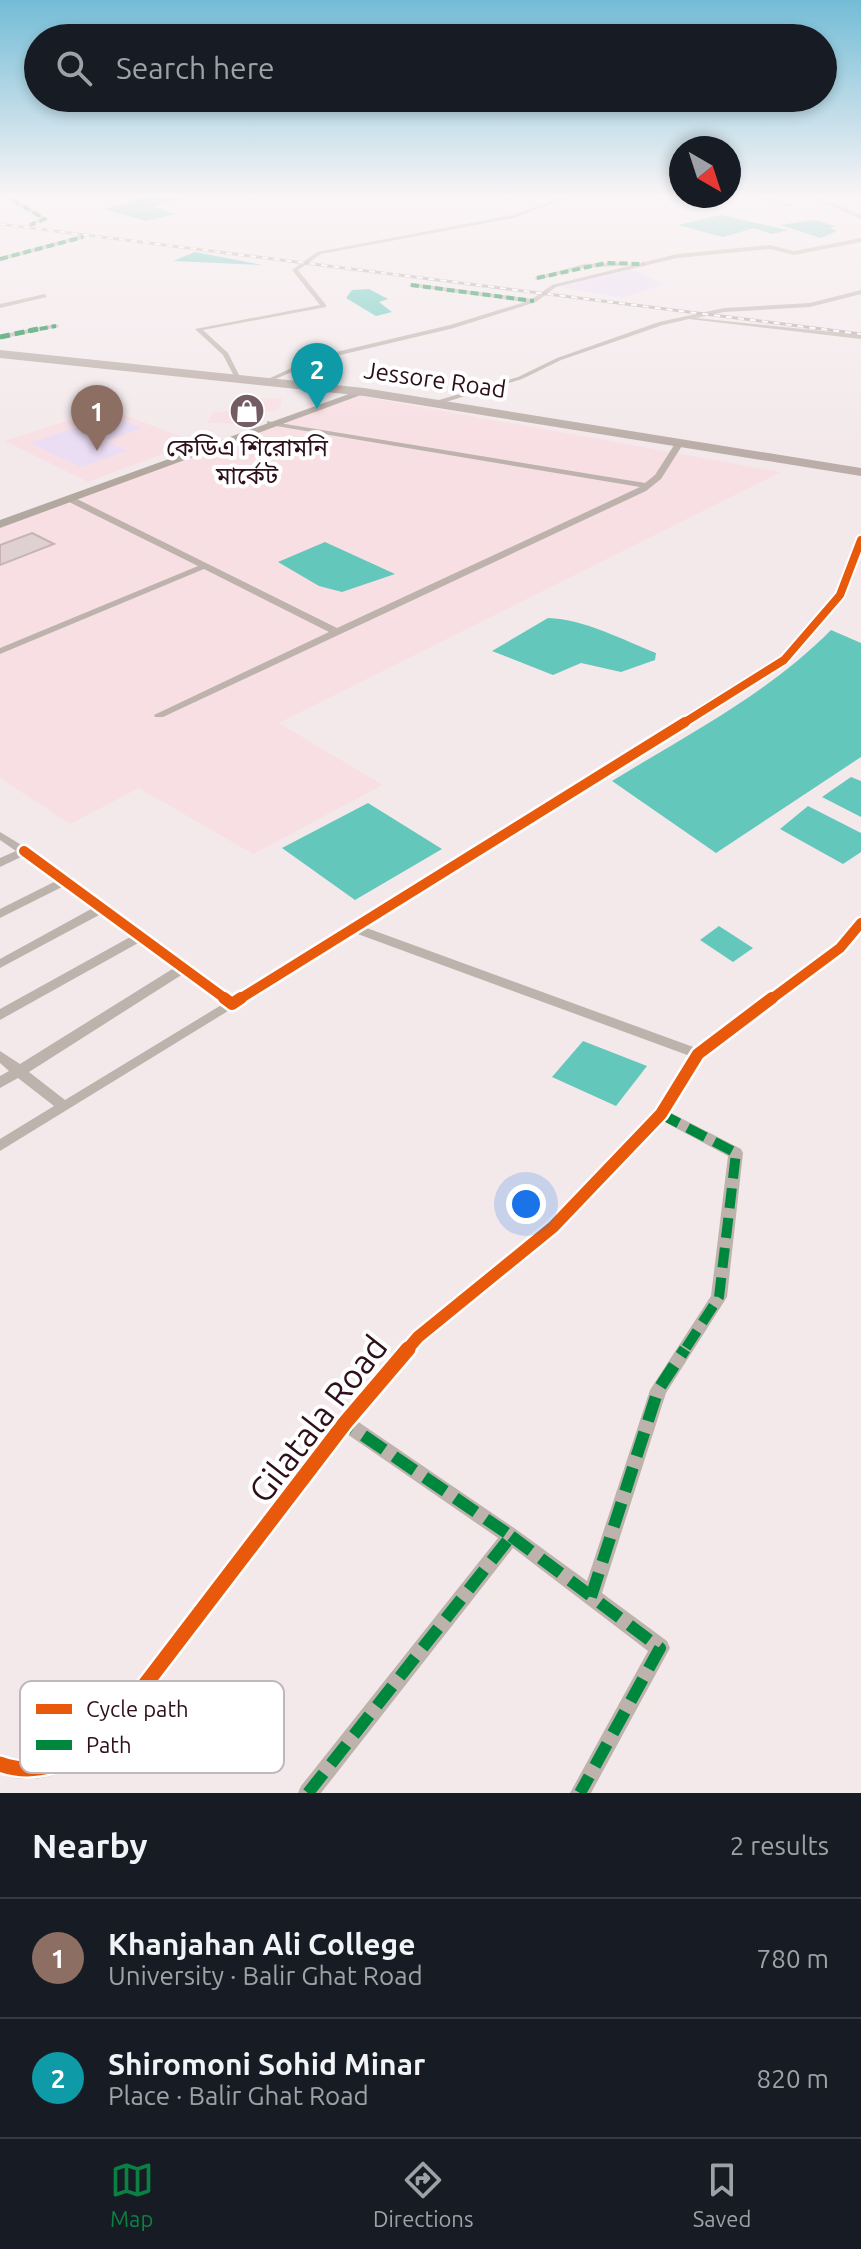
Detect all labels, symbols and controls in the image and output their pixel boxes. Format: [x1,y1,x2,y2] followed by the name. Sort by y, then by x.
[24,24,837,112] search box
[52,46,96,90] icon: search
[116,51,275,85] text: Search here
[669,136,741,208] north arrow
[291,343,343,409] pin: 2
[362,356,508,403] street label: Jessore Road
[71,385,123,451] pin: 1
[228,392,266,430] shop icon: কেডিএ শিরোমনি মার্কেট
[166,434,329,489] place label: কেডিএ শিরোমনি মার্কেট
[506,1184,546,1224] your location
[240,1328,394,1509] street label: Gilatala Road
[20,1681,284,1773] legend
[86,1696,189,1721] text: Cycle path
[86,1732,131,1757] text: Path
[32,1826,147,1864] text: Nearby
[730,1831,829,1860] text: 2 results
[108,1927,415,1961] text: Khanjahan Ali College
[51,1944,65,1973] text: 1
[757,1944,829,1973] text: 780 m
[108,1961,423,1990] text: University · Balir Ghat Road
[108,2047,425,2081] text: Shiromoni Sohid Minar
[51,2064,65,2093] text: 2
[757,2064,829,2093] text: 820 m
[108,2081,369,2110] text: Place · Balir Ghat Road
[110,2158,154,2231] tab: Map
[373,2158,473,2231] tab: Directions
[693,2158,751,2231] tab: Saved

